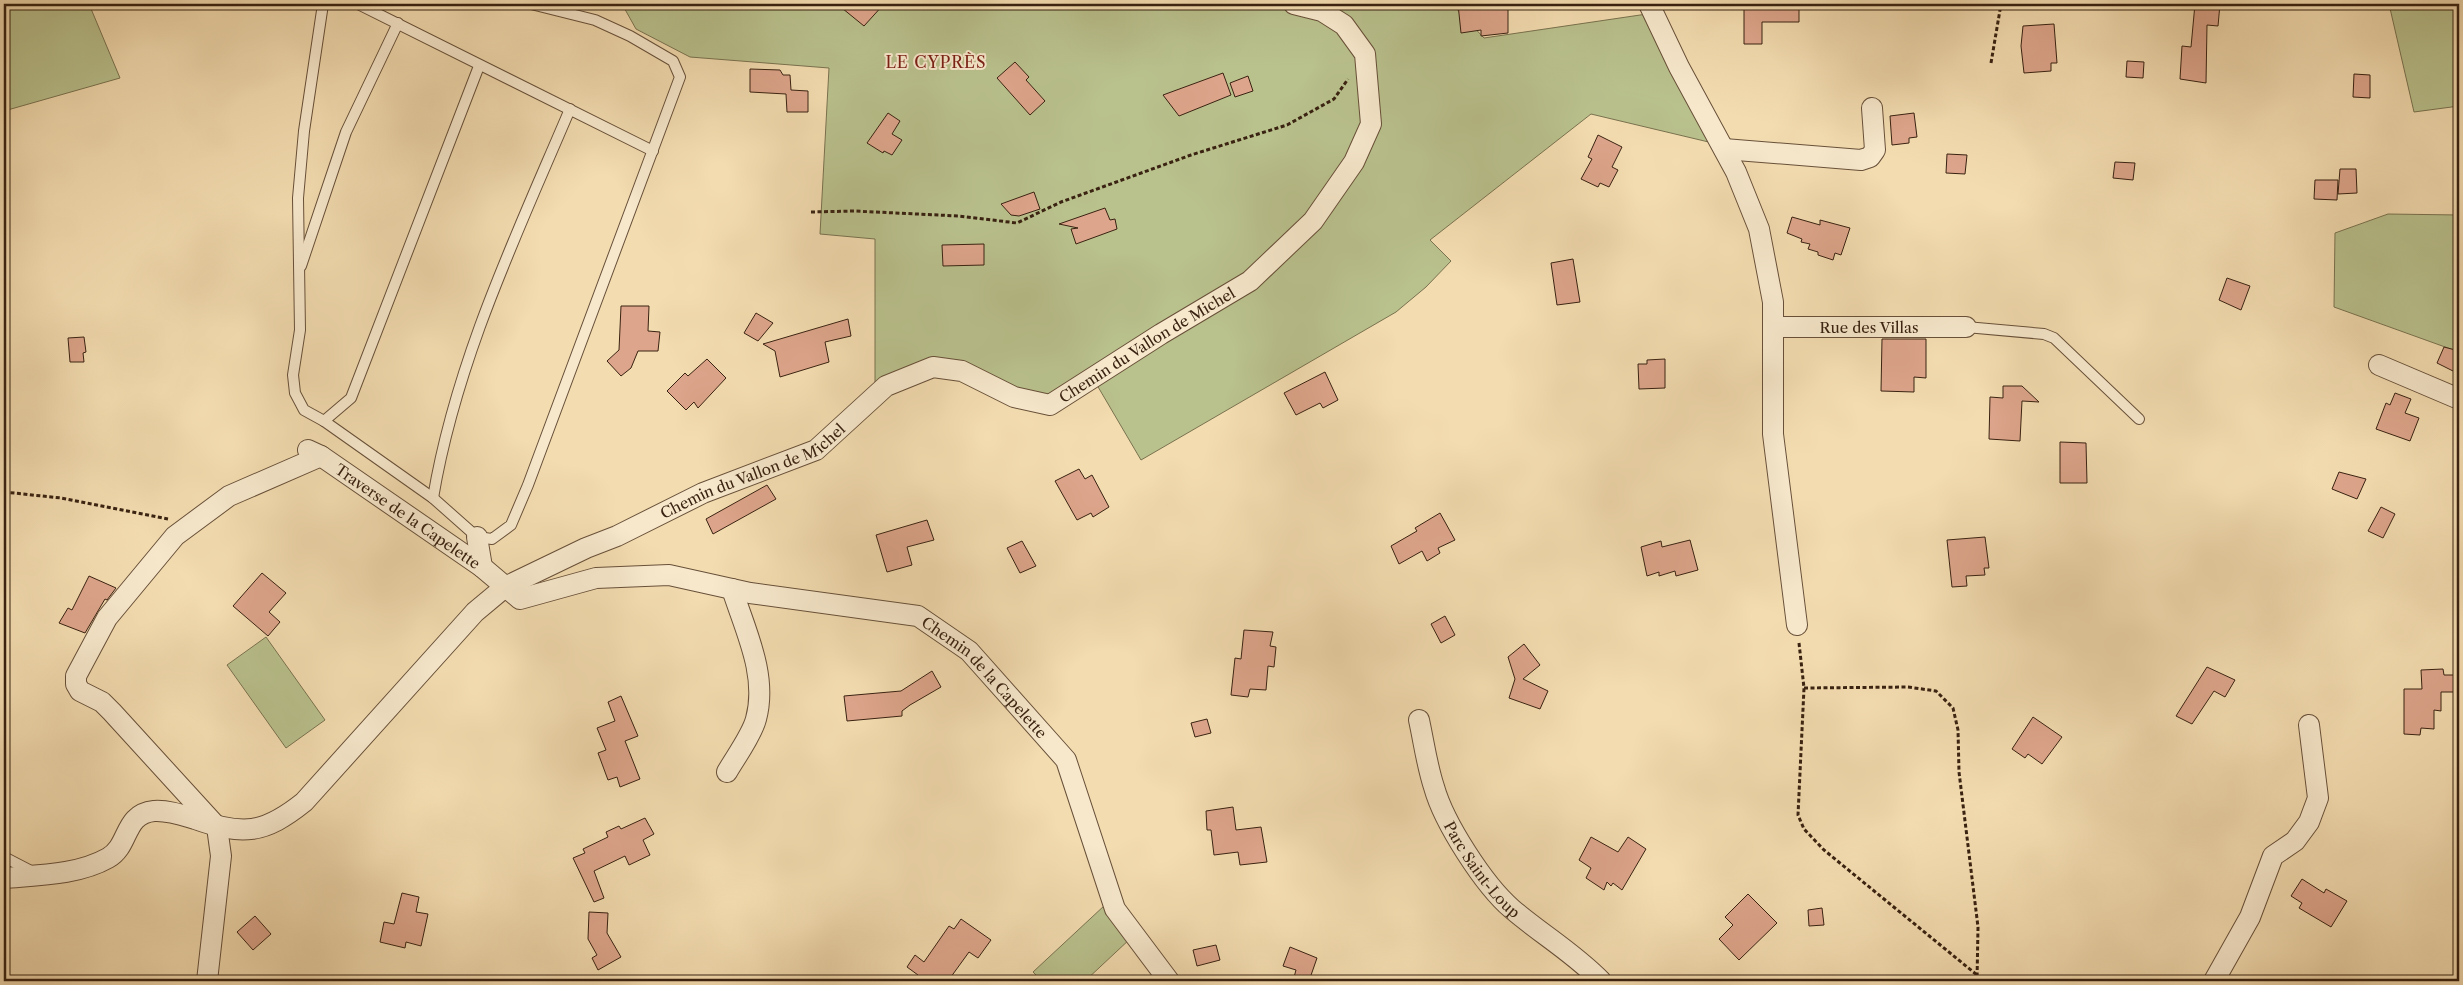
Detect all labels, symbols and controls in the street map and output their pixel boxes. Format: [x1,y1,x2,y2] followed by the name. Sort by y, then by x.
[885,52,987,72] district label: LE CYPRÈS
[1055,283,1239,406] street label: Chemin du Vallon de Michel
[1820,318,1918,337] street label: Rue des Villas
[657,419,849,522] street label: Chemin du Vallon de Michel
[332,459,484,573] street label: Traverse de la Capelette
[918,612,1051,742] street label: Chemin de la Capelette
[1440,818,1524,922] street label: Parc Saint-Loup

